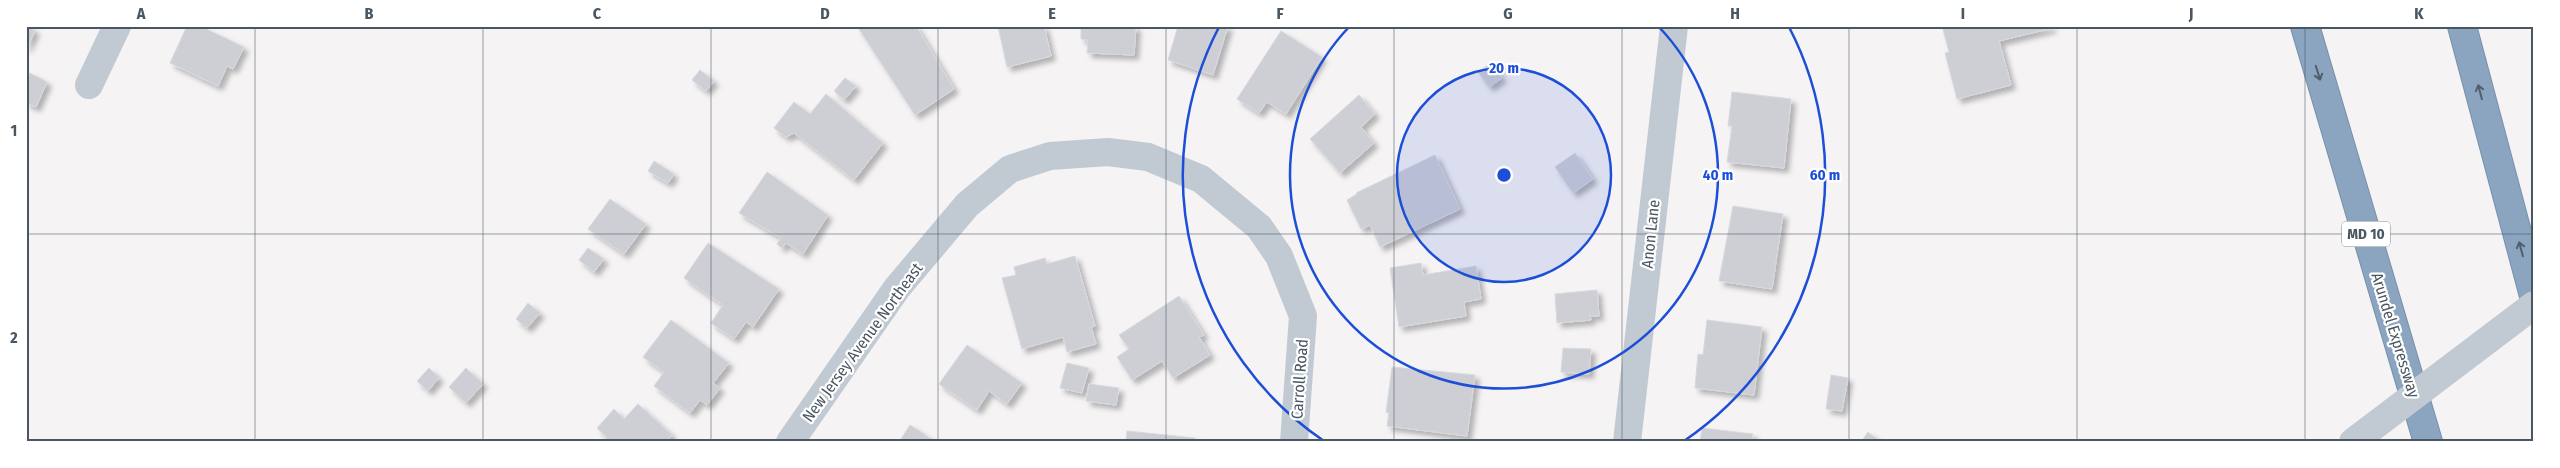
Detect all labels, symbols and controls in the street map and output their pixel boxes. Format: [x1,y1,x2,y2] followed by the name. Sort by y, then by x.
[136,4,146,23] text: A
[365,4,374,23] text: B
[593,4,602,23] text: C
[820,4,830,23] text: D
[1048,4,1056,23] text: E
[1276,4,1284,23] text: F
[1503,4,1513,23] text: G
[1730,4,1740,23] text: H
[1961,4,1965,23] text: I
[2188,4,2193,23] text: J
[2414,4,2424,23] text: K
[1488,59,1519,77] text: 20 m
[2313,65,2323,81] one-way arrow
[2474,85,2484,101] one-way arrow
[11,121,17,140] text: 1
[1495,166,1513,184] centre of rings
[1703,166,1733,184] text: 40 m
[1810,166,1840,184] text: 60 m
[1637,199,1664,269] street label: Anon Lane
[2342,222,2390,246] road number: MD 10
[2516,242,2526,258] one-way arrow
[798,258,927,425] street label: New Jersey Avenue Northeast
[2367,270,2424,401] street label: Arundel Expressway
[9,328,18,347] text: 2
[1287,338,1312,420] street label: Carroll Road

